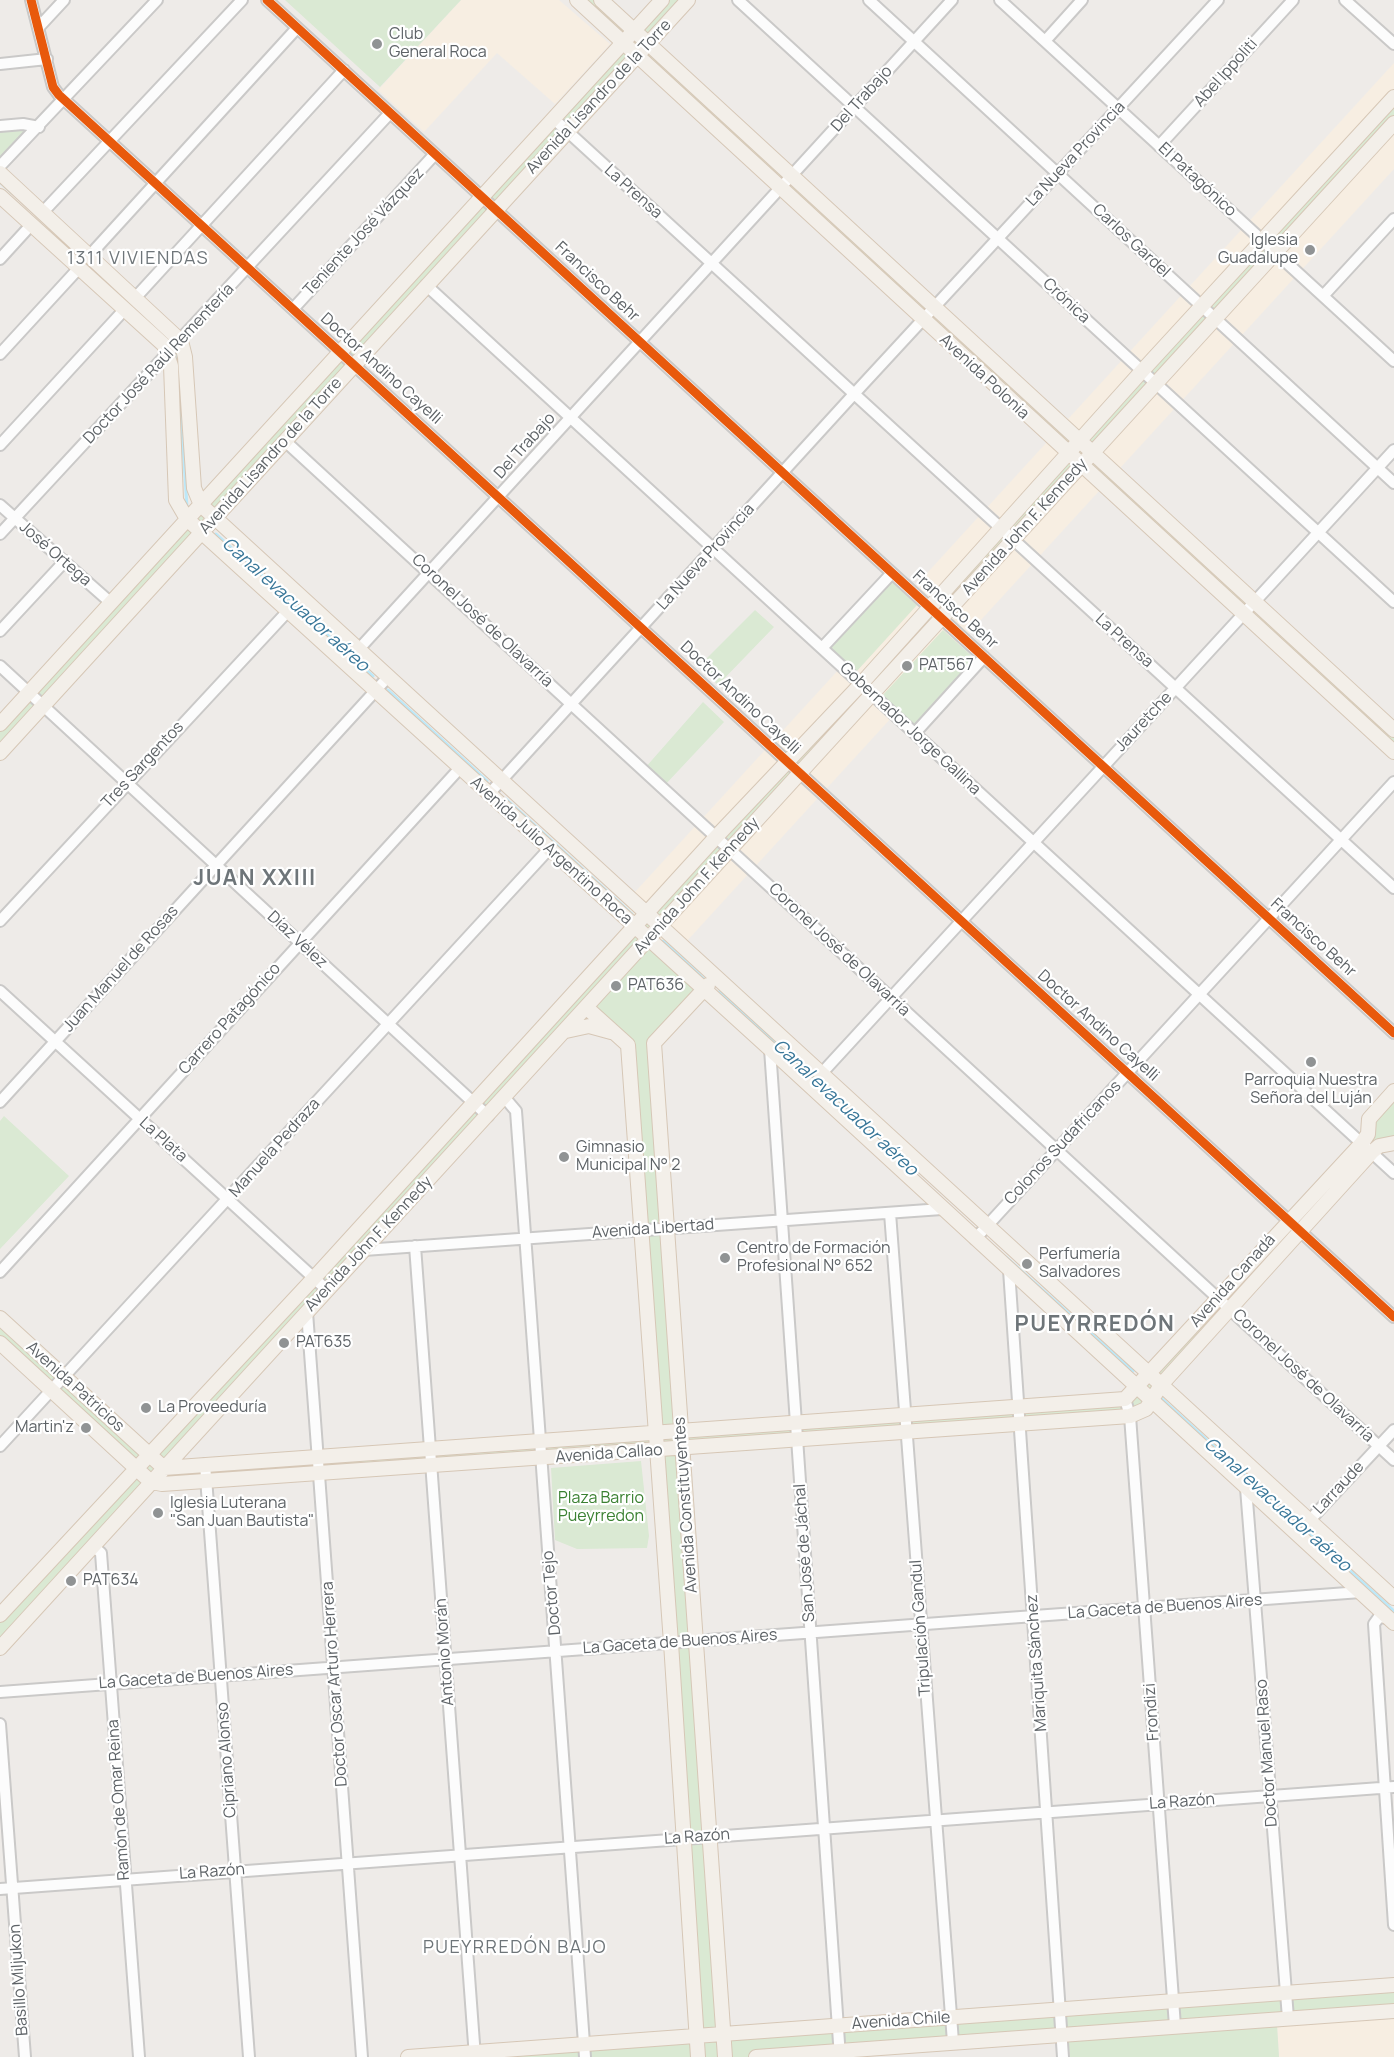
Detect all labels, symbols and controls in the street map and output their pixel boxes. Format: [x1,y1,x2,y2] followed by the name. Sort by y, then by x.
[522,16,676,178] street label: Avenida Lisandro de la Torre
[389,25,487,63] place label: Club General Roca
[1190,35,1262,111] street label: Abel Ippoliti
[370,37,384,51] marker: Club General Roca
[827,62,897,136] street label: Del Trabajo
[1022,98,1130,210] street label: La Nueva Provincia
[1154,139,1240,221] street label: El Patagónico
[600,161,666,223] street label: La Prensa
[300,164,428,300] street label: Teniente José Vázquez
[1088,200,1174,282] street label: Carlos Gardel
[1218,231,1298,269] place label: Iglesia Guadalupe
[551,238,643,326] street label: Francisco Behr
[1303,243,1317,257] marker: Iglesia Guadalupe
[67,248,209,270] district label: 1311 VIVIENDAS
[1038,274,1094,328] street label: Crónica
[80,280,238,448] street label: Doctor José Raúl Rementería
[316,309,446,429] street label: Doctor Andino Cayelli
[935,331,1033,423] street label: Avenida Polonia
[196,374,346,538] street label: Avenida Lisandro de la Torre
[490,409,560,483] street label: Del Trabajo
[958,454,1092,600] street label: Avenida John F. Kennedy
[653,500,759,614] street label: La Nueva Provincia
[15,518,95,590] street label: José Ortega
[217,533,373,677] water label: Canal evacuador aéreo
[407,551,557,691] street label: Coronel José de Olavarría
[908,567,1002,653] street label: Francisco Behr
[1091,610,1157,672] street label: La Prensa
[676,637,804,759] street label: Doctor Andino Cayelli
[919,656,974,676] place label: PAT567
[836,659,984,799] street label: Gobernador Jorge Gallina
[900,659,914,673] marker: PAT567
[1112,688,1176,756] street label: Jauretche
[98,718,188,812] street label: Tres Sargentos
[466,773,636,929] street label: Avenida Julio Argentino Roca
[630,813,764,959] street label: Avenida John F. Kennedy
[193,866,317,892] district label: JUAN XXIII
[764,880,914,1020] street label: Coronel José de Olavarría
[1266,895,1360,981] street label: Francisco Behr
[59,902,183,1036] street label: Juan Manuel de Rosas
[263,907,331,973] street label: Díaz Vélez
[175,959,285,1079] street label: Carrero Patagónico
[1033,966,1163,1086] street label: Doctor Andino Cayelli
[628,976,684,996] place label: PAT636
[609,979,623,993] marker: PAT636
[768,1035,922,1181] water label: Canal evacuador aéreo
[1304,1055,1318,1069] marker: Parroquia Nuestra Señora del Luján
[1245,1071,1377,1109] place label: Parroquia Nuestra Señora del Luján
[1001,1077,1125,1209] street label: Colonos Sudafricanos
[226,1095,324,1201] street label: Manuela Pedraza
[135,1114,191,1166] street label: La Plata
[576,1138,680,1176] place label: Gimnasio Municipal N° 2
[557,1150,571,1164] marker: Gimnasio Municipal N° 2
[301,1172,437,1316] street label: Avenida John F. Kennedy
[591,1215,715,1243] street label: Avenida Libertad
[1186,1231,1280,1331] street label: Avenida Canadá
[737,1239,891,1277] place label: Centro de Formación Profesional N° 652
[1039,1245,1120,1283] place label: Perfumería Salvadores
[718,1251,732,1265] marker: Centro de Formación Profesional N° 652
[1020,1257,1034,1271] marker: Perfumería Salvadores
[1228,1306,1378,1446] street label: Coronel José de Olavarría
[1015,1312,1175,1338] district label: PUEYRREDÓN
[296,1333,352,1353] place label: PAT635
[277,1336,291,1350] marker: PAT635
[22,1338,128,1436] street label: Avenida Patricios
[158,1398,267,1418] place label: La Proveeduría
[139,1401,153,1415] marker: La Proveeduría
[670,1416,702,1594] street label: Avenida Constituyentes
[15,1418,74,1438] place label: Martin'z
[79,1421,93,1435] marker: Martin'z
[1199,1433,1355,1577] water label: Canal evacuador aéreo
[555,1441,663,1467] street label: Avenida Callao
[1310,1458,1368,1518] street label: Larraude
[791,1483,819,1623] street label: San José de Jáchal
[558,1489,644,1527] park label: Plaza Barrio Pueyrredon
[170,1494,314,1532] place label: Iglesia Luterana "San Juan Bautista"
[151,1506,165,1520] marker: Iglesia Luterana "San Juan Bautista"
[539,1550,565,1636] street label: Doctor Tejo
[907,1559,935,1697] street label: Tripulación Gandul
[83,1571,139,1591] place label: PAT634
[64,1574,78,1588] marker: PAT634
[318,1581,352,1787] street label: Doctor Oscar Arturo Herrera
[1067,1591,1263,1623] street label: La Gaceta de Buenos Aires
[1023,1594,1051,1732] street label: Mariquita Sánchez
[432,1598,458,1706] street label: Antonio Morán
[582,1626,778,1658] street label: La Gaceta de Buenos Aires
[98,1661,294,1693] street label: La Gaceta de Buenos Aires
[1252,1678,1282,1828] street label: Doctor Manuel Raso
[1140,1682,1164,1742] street label: Frondizi
[213,1702,241,1818] street label: Cipriano Alonso
[104,1719,134,1881] street label: Ramón de Omar Reina
[1148,1790,1216,1814] street label: La Razón
[663,1825,731,1849] street label: La Razón
[178,1860,246,1884] street label: La Razón
[6,1923,32,2037] street label: Basillo Miljukon
[423,1937,607,1959] district label: PUEYRREDÓN BAJO
[851,2008,951,2034] street label: Avenida Chile

